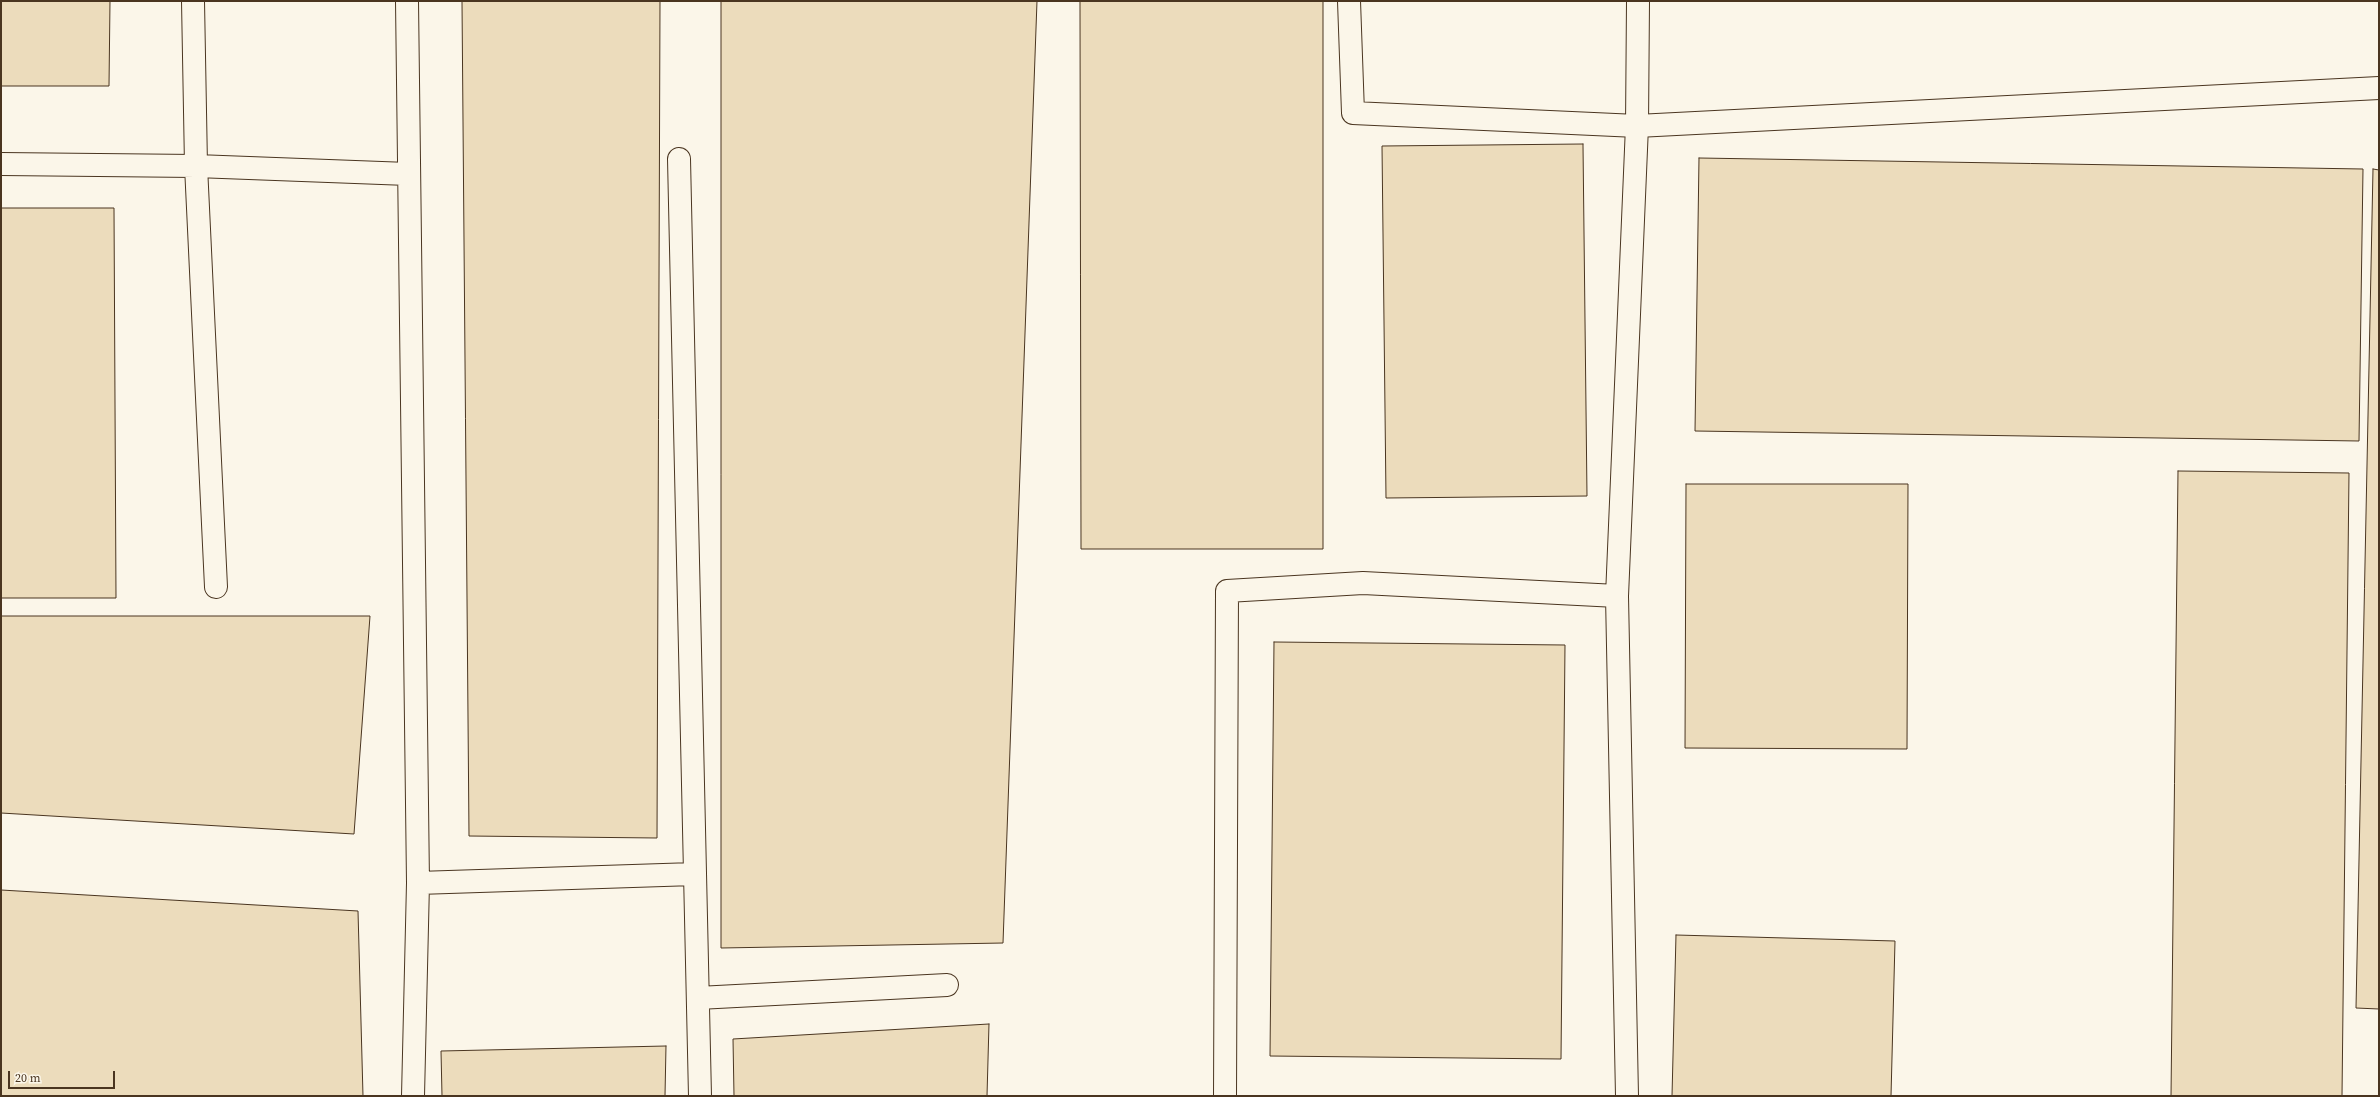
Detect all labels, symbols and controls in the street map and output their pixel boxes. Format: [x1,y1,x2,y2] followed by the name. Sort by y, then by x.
[10,1063,117,1089] scale bar
[15,1070,41,1086] text: 20 m

